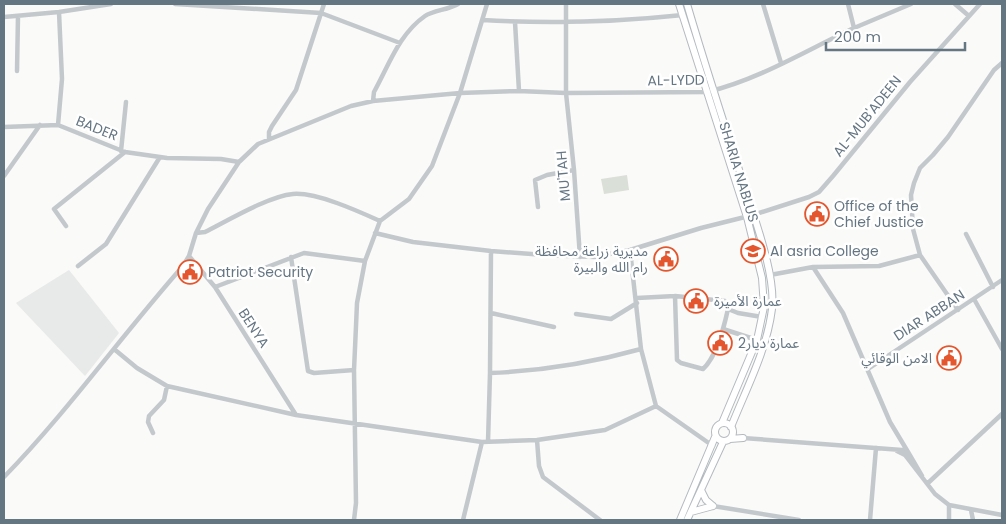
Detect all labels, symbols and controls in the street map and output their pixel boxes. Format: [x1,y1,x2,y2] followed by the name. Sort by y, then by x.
[826,20,965,52] scale bar
[834,26,881,47] text: 200 m
[647,70,705,90] street label: AL-LYDD
[828,71,906,161] street label: AL-MUB'ADEEN
[73,111,121,145] street label: BADER
[714,119,764,225] street label: SHARIA NABLUS
[551,150,575,202] street label: MU'TAH
[834,196,924,232] place label: Office of the Chief Justice
[804,201,830,227] public building icon: Office of the Chief Justice
[740,238,766,264] school or university icon: Al asria College
[535,241,648,278] place label: مديرية زراعة محافظة رام الله والبيرة
[770,241,879,261] place label: Al asria College
[653,246,679,272] public building icon: مديرية زراعة محافظة رام الله والبيرة
[177,259,203,285] public building icon: Patriot Security
[208,262,313,282] place label: Patriot Security
[890,285,968,345] street label: DIAR ABBAN
[683,288,709,314] public building icon: عمارة الأميرة
[714,291,782,311] place label: عمارة الأميرة
[234,304,274,352] street label: BENYA
[707,330,733,356] public building icon: عمارة ديار2
[738,333,799,353] place label: عمارة ديار2
[936,345,962,371] public building icon: الامن الوقائي
[861,348,932,369] place label: الامن الوقائي

